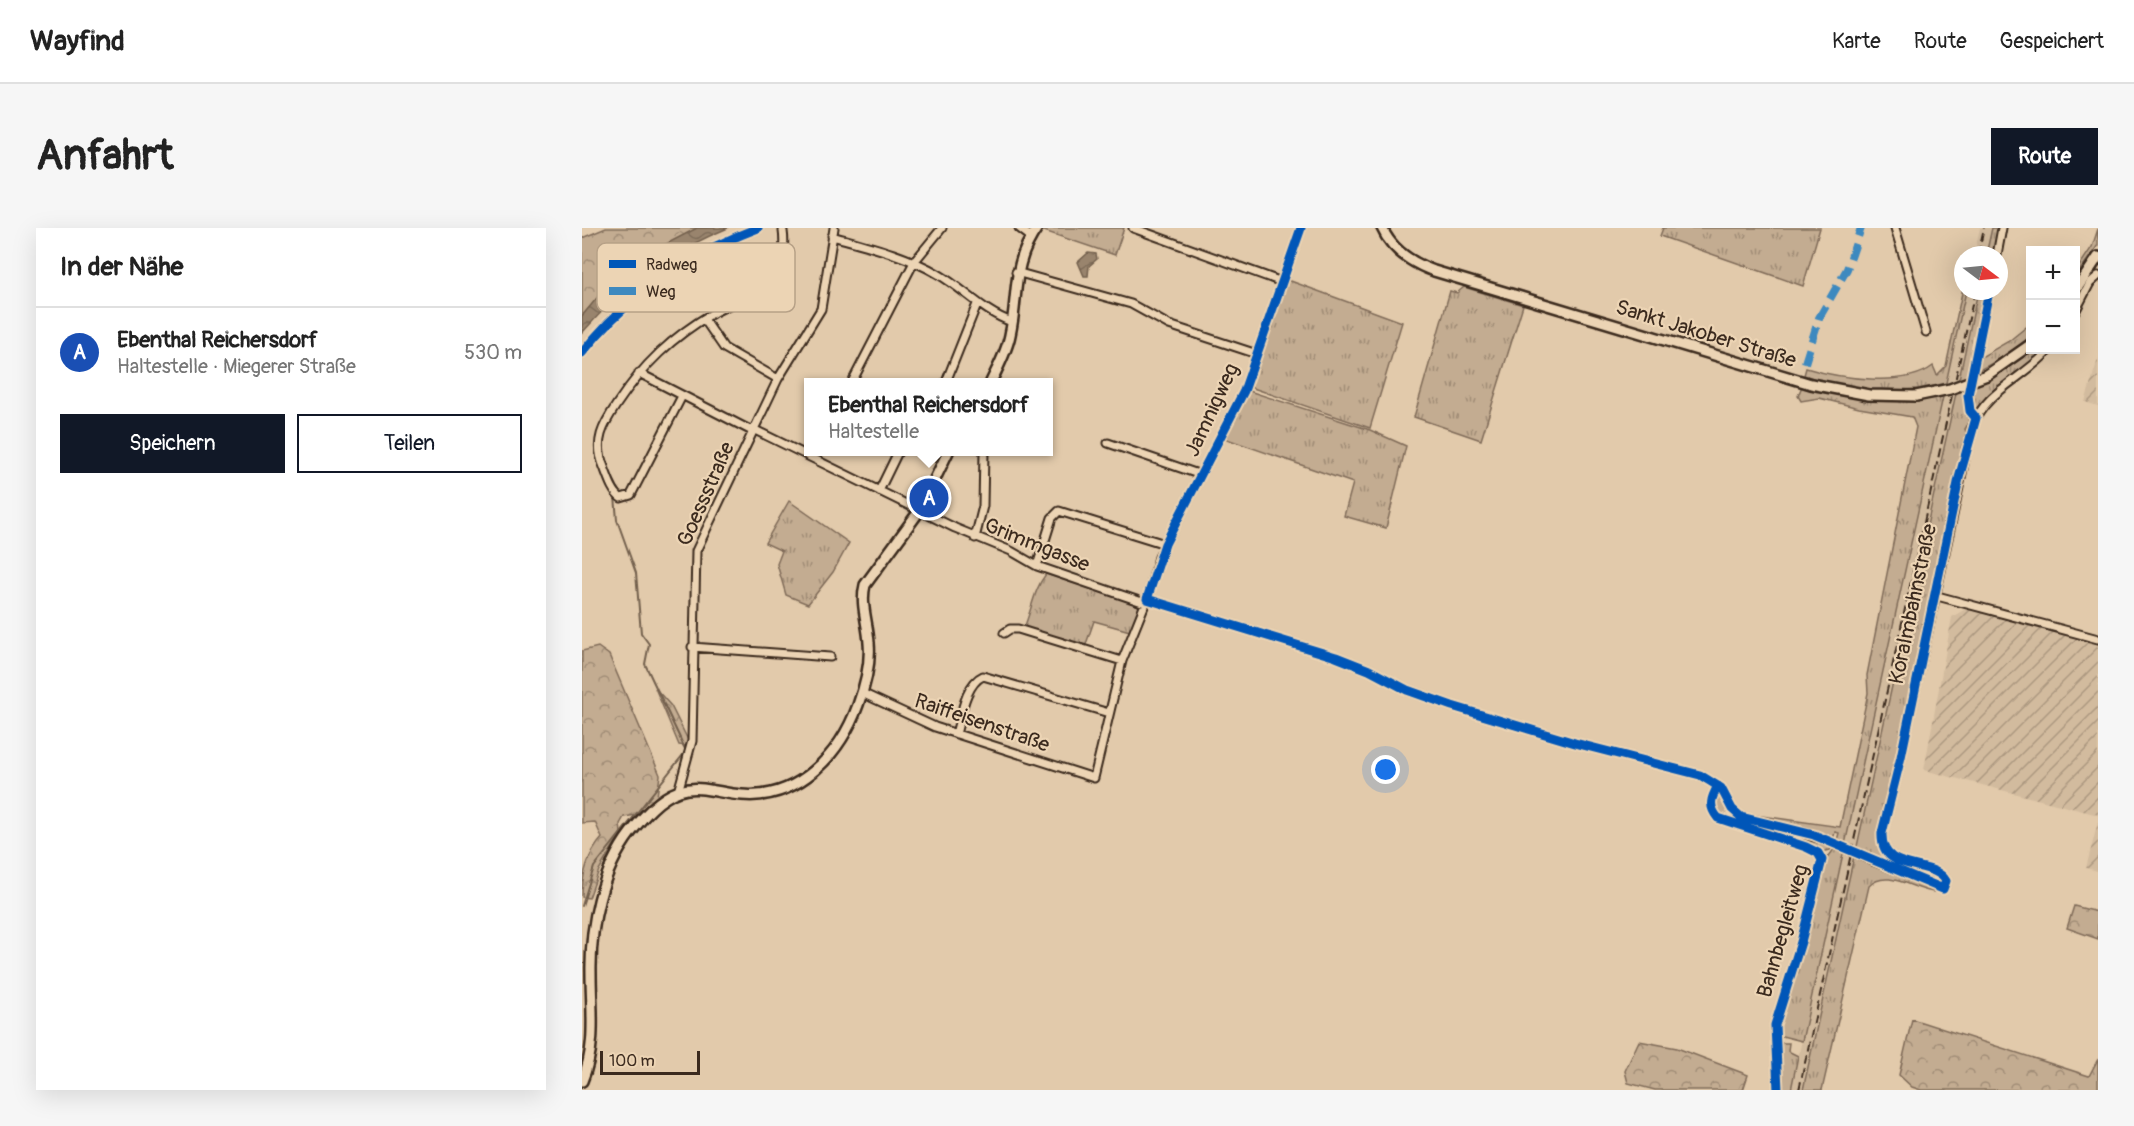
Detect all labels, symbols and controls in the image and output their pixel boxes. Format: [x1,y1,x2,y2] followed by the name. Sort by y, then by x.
[30,24,125,59] text: Wayfind
[1832,28,1881,55] text: Karte
[1914,28,1967,55] text: Route
[2000,28,2104,55] text: Gespeichert
[1991,128,2098,185] button: Route
[36,130,174,182] text: Anfahrt
[597,243,795,312] legend
[1954,246,2008,300] north arrow
[2026,246,2080,354] map controls
[2026,246,2080,300] button: +
[60,251,183,283] text: In der Nähe
[646,255,697,275] text: Radweg
[646,282,676,302] text: Weg
[1612,294,1800,374] street label: Sankt Jakober Straße
[2026,300,2080,354] button: −
[117,326,318,354] text: Ebenthal Reichersdorf
[73,340,86,365] text: A
[464,340,522,365] text: 530 m
[117,354,356,379] text: Haltestelle · Miegerer Straße
[1179,359,1245,461] street label: Jamnigweg
[804,378,1053,456] popup
[828,391,1029,419] text: Ebenthal Reichersdorf
[60,414,285,473] button: Speichern
[297,414,522,473] button: Teilen
[828,419,919,444] text: Haltestelle
[671,437,741,550] street label: Goessstraße
[910,476,948,520] pin: A
[980,512,1094,579] street label: Grimmgasse
[1883,521,1943,687] street label: Koralmbahnstraße
[911,687,1054,759] street label: Raiffeisenstraße
[1371,755,1400,784] your location
[1751,861,1815,1001] street label: Bahnbegleitweg
[600,1048,700,1076] scale bar
[609,1051,655,1071] text: 100 m

